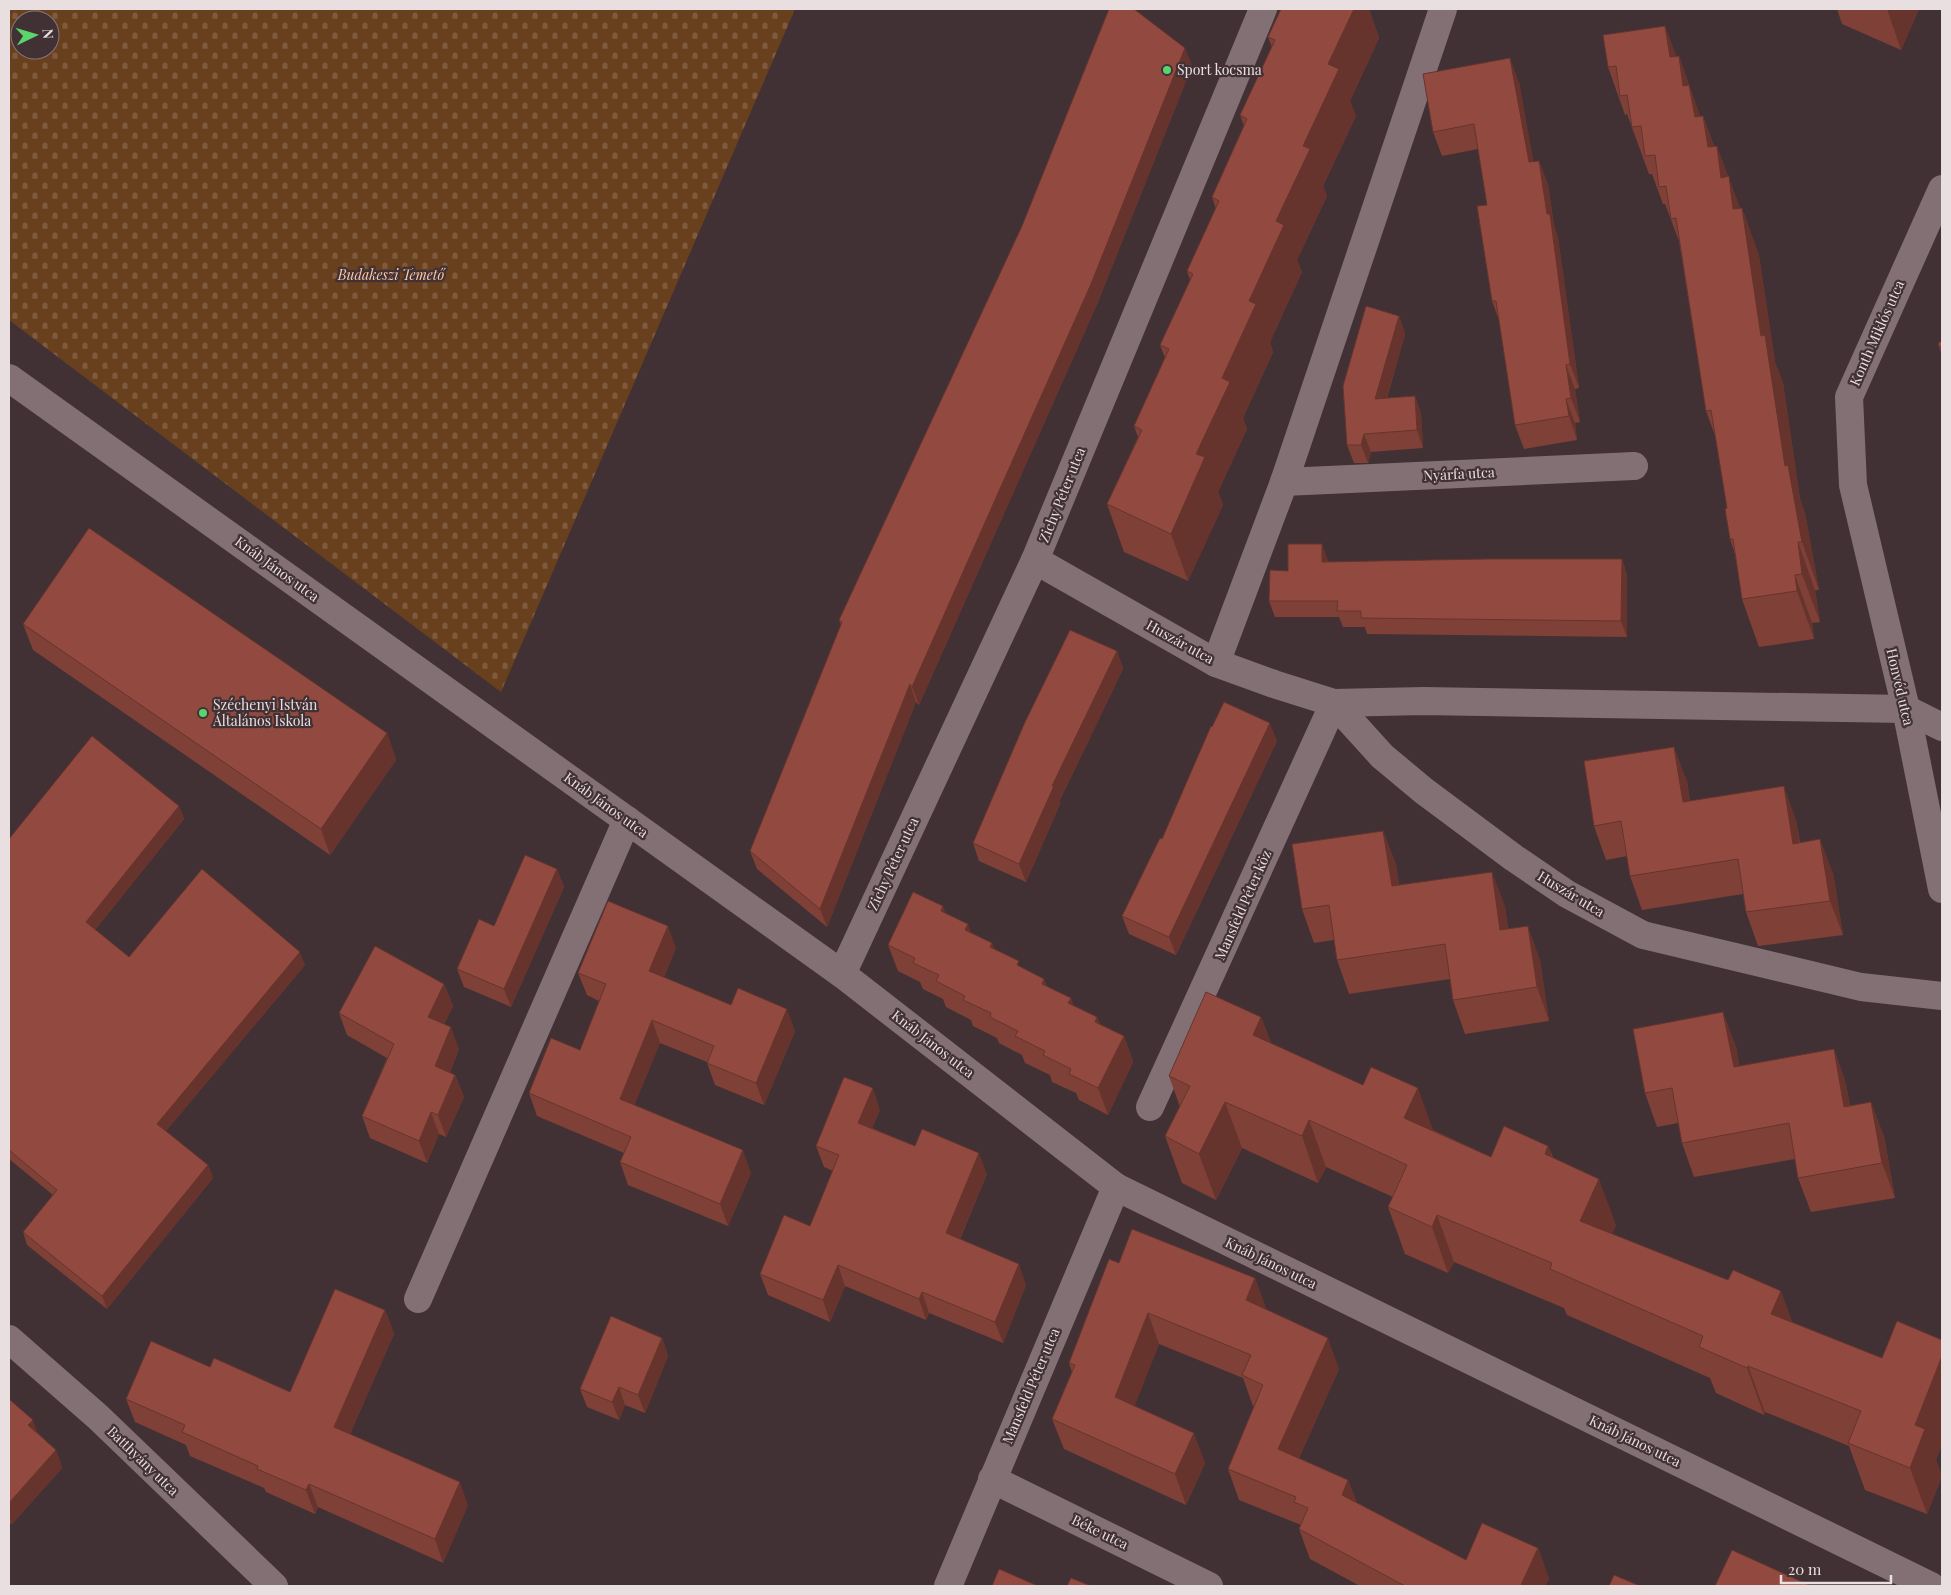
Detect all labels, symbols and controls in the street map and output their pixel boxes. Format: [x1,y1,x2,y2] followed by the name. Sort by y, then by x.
[10,10,60,60] north arrow
[39,28,58,40] text: N
[1177,60,1262,79] place label: Sport kocsma
[1161,64,1173,76] marker: Sport kocsma
[337,265,446,284] park label: Budakeszi Temető
[1845,277,1908,389] street label: Konth Miklós utca
[1034,444,1089,545] street label: Zichy Péter utca
[1423,462,1495,485] street label: Nyárfa utca
[231,532,323,606] street label: Knáb János utca
[1143,615,1218,668] street label: Huszár utca
[1882,646,1919,727] street label: Honvéd utca
[212,695,318,730] place label: Széchenyi István Általános Iskola
[197,707,209,719] marker: Széchenyi István Általános Iskola
[560,768,652,842] street label: Knáb János utca
[863,814,922,914] street label: Zichy Péter utca
[1210,847,1275,963] street label: Mansfeld Péter köz
[1534,866,1608,921] street label: Huszár utca
[888,1005,978,1082] street label: Knáb János utca
[1222,1232,1320,1293] street label: Knáb János utca
[998,1325,1064,1447] street label: Mansfeld Péter utca
[1586,1410,1684,1471] street label: Knáb János utca
[104,1422,183,1500] street label: Batthyány utca
[1069,1510,1132,1553] street label: Béke utca
[1781,1552,1891,1584] scale bar
[1788,1559,1822,1579] text: 20 m

